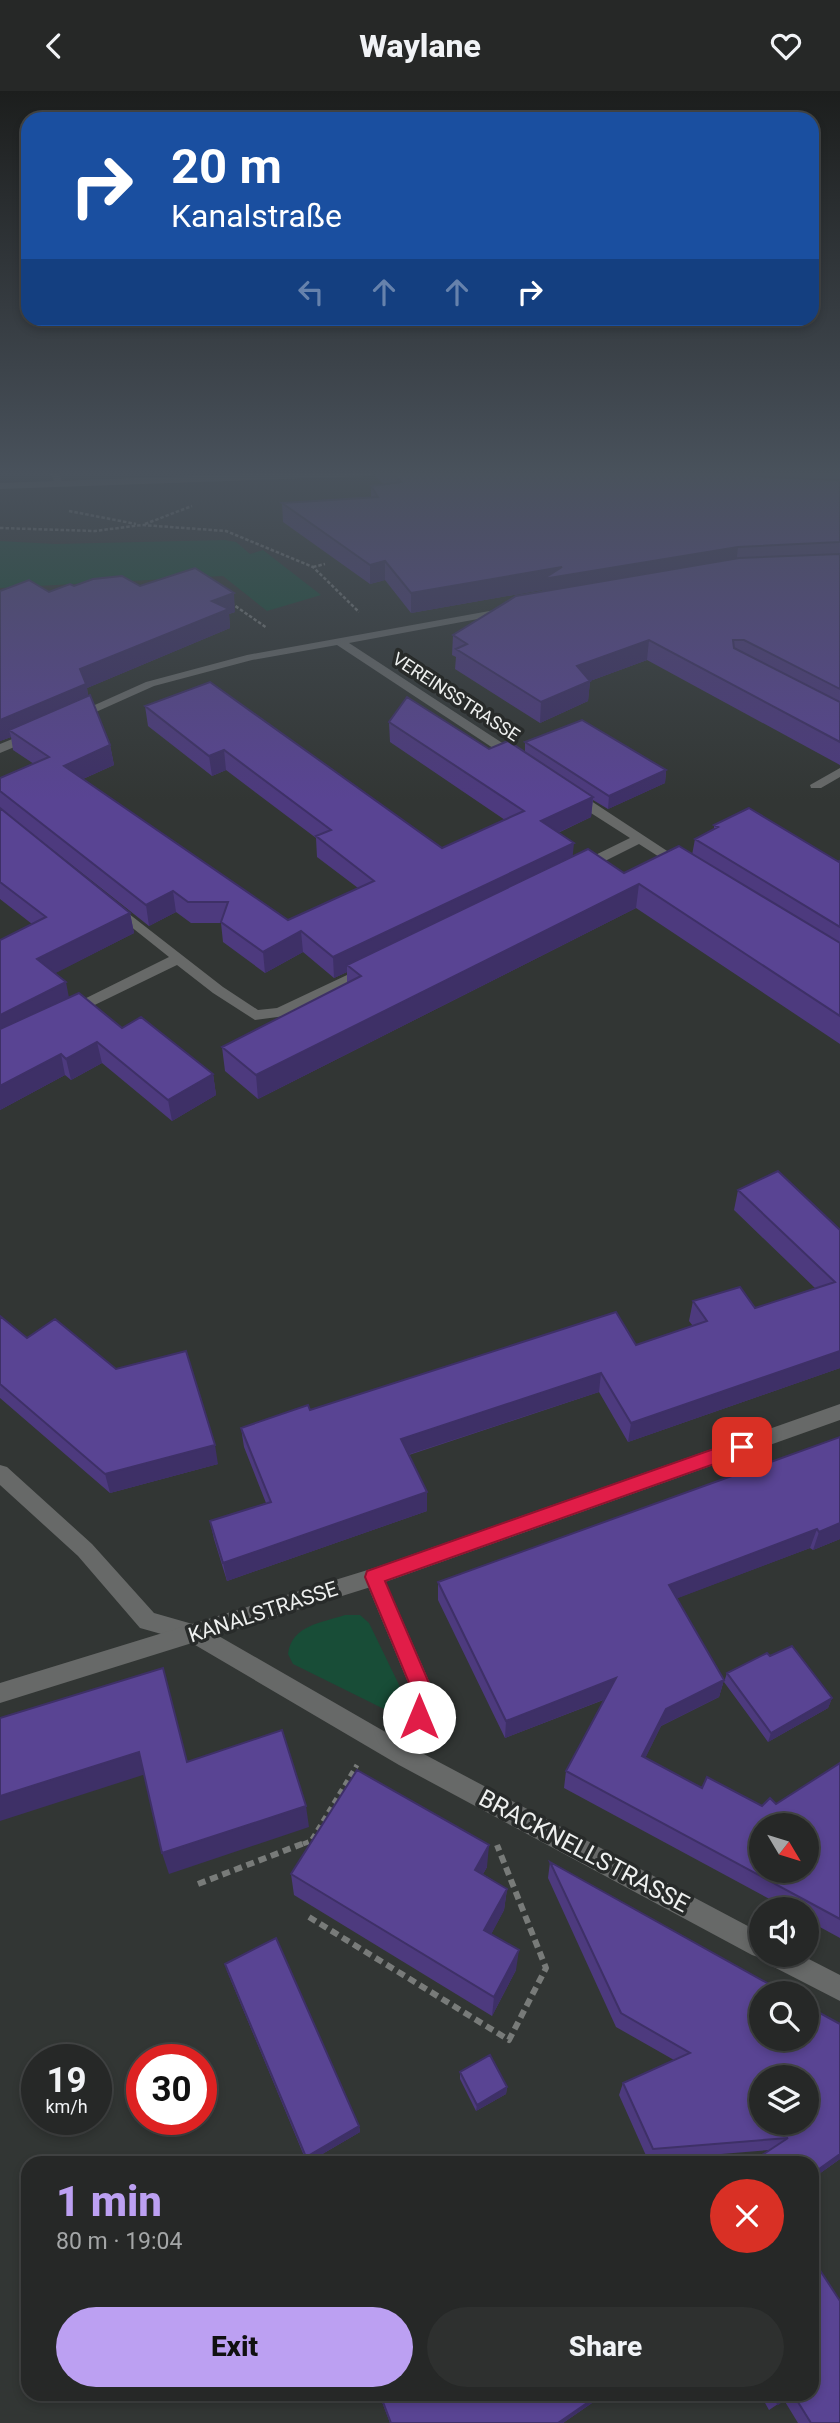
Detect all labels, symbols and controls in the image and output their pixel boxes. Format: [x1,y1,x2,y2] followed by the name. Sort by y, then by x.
[35,27,73,65] icon: back
[359,27,481,65] text: Waylane
[767,27,805,65] icon: heart
[171,138,282,195] text: 20 m
[56,140,147,231] icon: right
[171,197,342,235] text: Kanalstraße
[292,273,330,311] icon: left
[365,273,403,311] icon: ahead
[438,273,476,311] icon: ahead
[511,273,549,311] icon: right
[389,648,524,746] street label: VEREINSSTRASSE
[712,1417,772,1477] pin
[723,1428,761,1466] icon: arrive
[185,1577,341,1647] street label: KANALSTRASSE
[382,1680,456,1754] position arrow
[474,1784,694,1918] street label: BRACKNELLSTRASSE
[749,1813,819,1883] north arrow
[749,1813,819,2135] map controls
[749,1897,819,1967] button: sound
[749,1981,819,2051] button: search
[126,2044,217,2135] speed limit sign: 30
[46,2060,87,2101] text: 19
[749,2065,819,2135] button: layers
[45,2096,88,2117] text: km/h
[56,2177,162,2226] text: 1 min
[710,2179,784,2253] button: close
[56,2228,182,2255] text: 80 m · 19:04
[56,2307,413,2387] button: Exit
[427,2307,784,2387] button: Share

